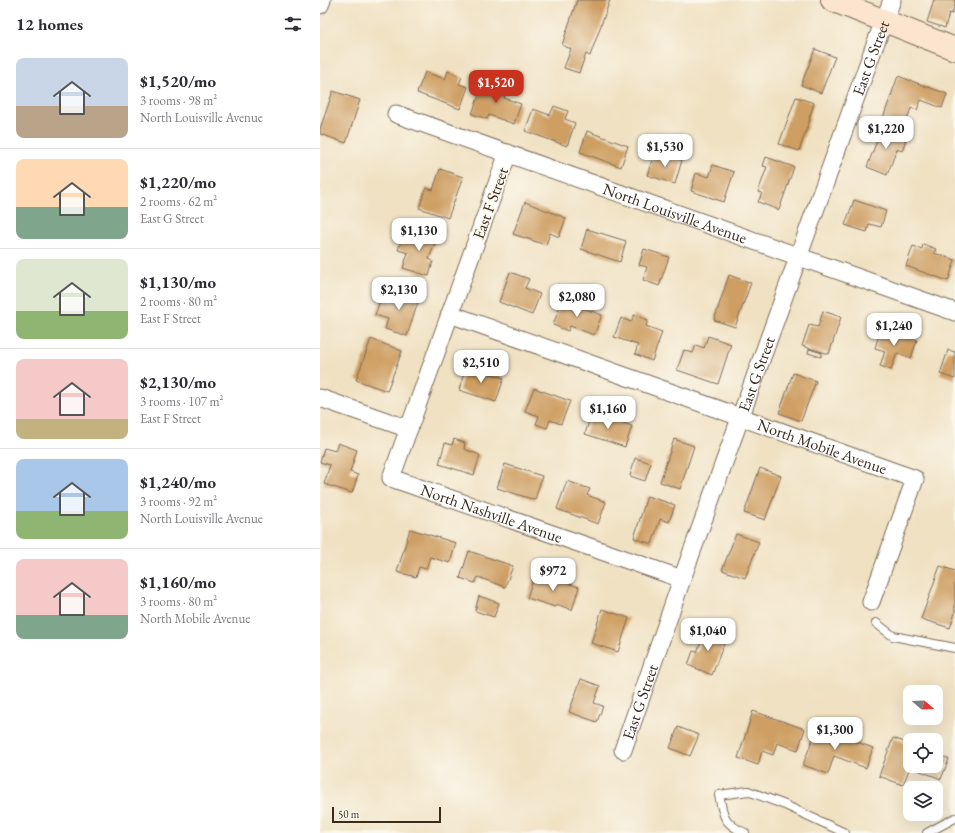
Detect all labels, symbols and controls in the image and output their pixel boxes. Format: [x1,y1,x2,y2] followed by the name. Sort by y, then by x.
[16,13,83,35] text: 12 homes
[282,13,304,35] icon: filters
[847,18,894,98] street label: East G Street
[140,70,216,92] text: $1,520/mo
[463,70,529,104] pin: $1,520
[48,74,96,122] icon: home
[478,74,514,91] text: $1,520
[140,92,217,109] text: 3 rooms · 98 m²
[140,109,263,126] text: North Louisville Avenue
[853,116,919,150] pin: $1,220
[868,120,904,137] text: $1,220
[632,134,698,168] pin: $1,530
[647,138,683,155] text: $1,530
[468,164,513,242] street label: East F Street
[140,171,216,193] text: $1,220/mo
[48,175,96,223] icon: home
[600,178,750,248] street label: North Louisville Avenue
[140,193,217,210] text: 2 rooms · 62 m²
[140,210,204,227] text: East G Street
[386,218,452,252] pin: $1,130
[401,222,437,239] text: $1,130
[140,271,216,293] text: $1,130/mo
[48,275,96,323] icon: home
[366,277,432,311] pin: $2,130
[381,281,417,298] text: $2,130
[544,284,610,318] pin: $2,080
[559,288,595,305] text: $2,080
[140,293,217,310] text: 2 rooms · 80 m²
[140,310,201,327] text: East F Street
[861,313,927,347] pin: $1,240
[876,317,912,334] text: $1,240
[733,334,780,415] street label: East G Street
[448,350,514,384] pin: $2,510
[463,354,499,371] text: $2,510
[140,371,216,393] text: $2,130/mo
[48,375,96,423] icon: home
[140,393,224,410] text: 3 rooms · 107 m²
[575,396,641,430] pin: $1,160
[590,400,626,417] text: $1,160
[140,410,201,427] text: East F Street
[755,414,890,479] street label: North Mobile Avenue
[140,471,216,493] text: $1,240/mo
[48,475,96,523] icon: home
[418,479,565,548] street label: North Nashville Avenue
[140,493,217,510] text: 3 rooms · 92 m²
[140,510,263,527] text: North Louisville Avenue
[529,558,577,592] pin: $972
[540,562,566,579] text: $972
[140,571,216,593] text: $1,160/mo
[48,575,96,623] icon: home
[140,593,217,610] text: 3 rooms · 80 m²
[140,610,250,627] text: North Mobile Avenue
[675,618,741,652] pin: $1,040
[690,622,726,639] text: $1,040
[617,661,663,742] street label: East G Street
[903,685,943,725] north arrow
[903,685,943,821] map controls
[802,717,868,751] pin: $1,300
[817,721,853,738] text: $1,300
[903,733,943,773] button: locate
[903,781,943,821] button: layers
[332,805,441,824] scale bar
[338,807,359,821] text: 50 m

